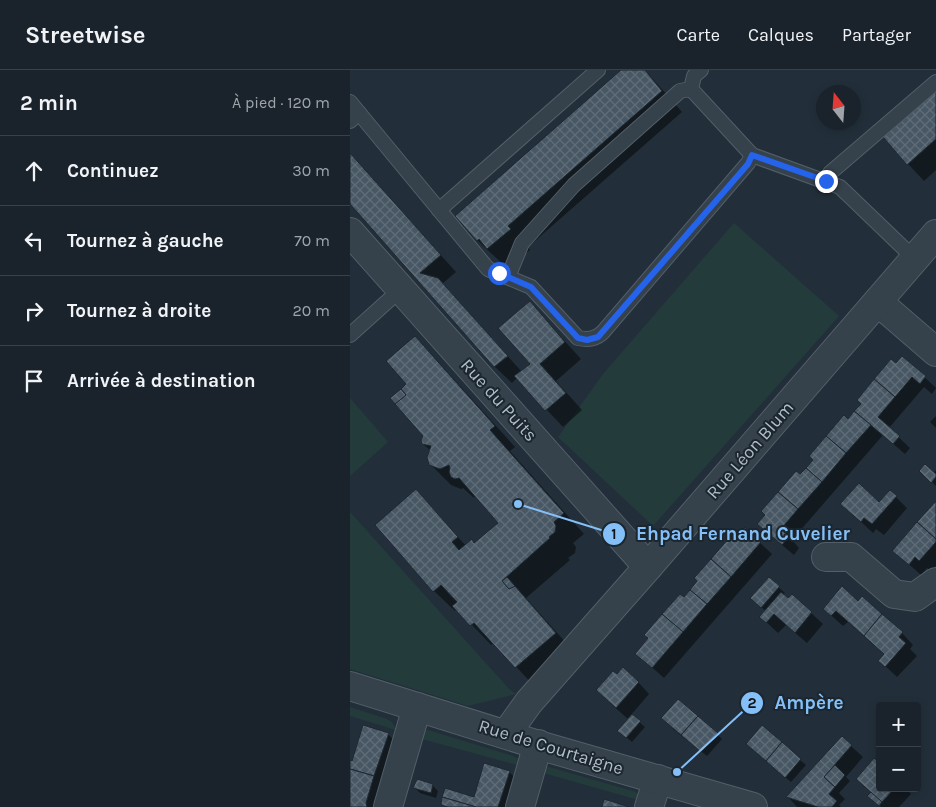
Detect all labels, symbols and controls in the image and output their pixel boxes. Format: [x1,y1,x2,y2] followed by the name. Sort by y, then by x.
[25,21,146,49] text: Streetwise
[676,24,720,46] text: Carte
[748,24,814,46] text: Calques
[842,24,911,46] text: Partager
[816,85,861,130] north arrow
[20,91,78,115] text: 2 min
[232,93,330,112] text: À pied · 120 m
[20,157,48,185] icon: ahead
[67,160,159,182] text: Continuez
[292,161,330,180] text: 30 m
[815,170,838,193] route end
[20,227,48,255] icon: left
[67,230,224,252] text: Tournez à gauche
[294,231,330,250] text: 70 m
[488,262,511,285] route start
[20,297,48,325] icon: right
[67,300,211,322] text: Tournez à droite
[292,301,330,320] text: 20 m
[456,354,542,446] street label: Rue du Puits
[20,367,48,395] icon: arrive
[67,370,256,392] text: Arrivée à destination
[702,397,798,503] street label: Rue Léon Blum
[601,517,860,551] callout: Ehpad Fernand Cuvelier
[636,523,851,545] text: Ehpad Fernand Cuvelier
[611,525,617,543] text: 1
[739,686,854,720] callout: Ampère
[774,692,844,714] text: Ampère
[747,694,757,712] text: 2
[876,702,921,792] map controls
[876,702,921,747] button: +
[476,715,626,779] street label: Rue de Courtaigne
[876,747,921,792] button: −

